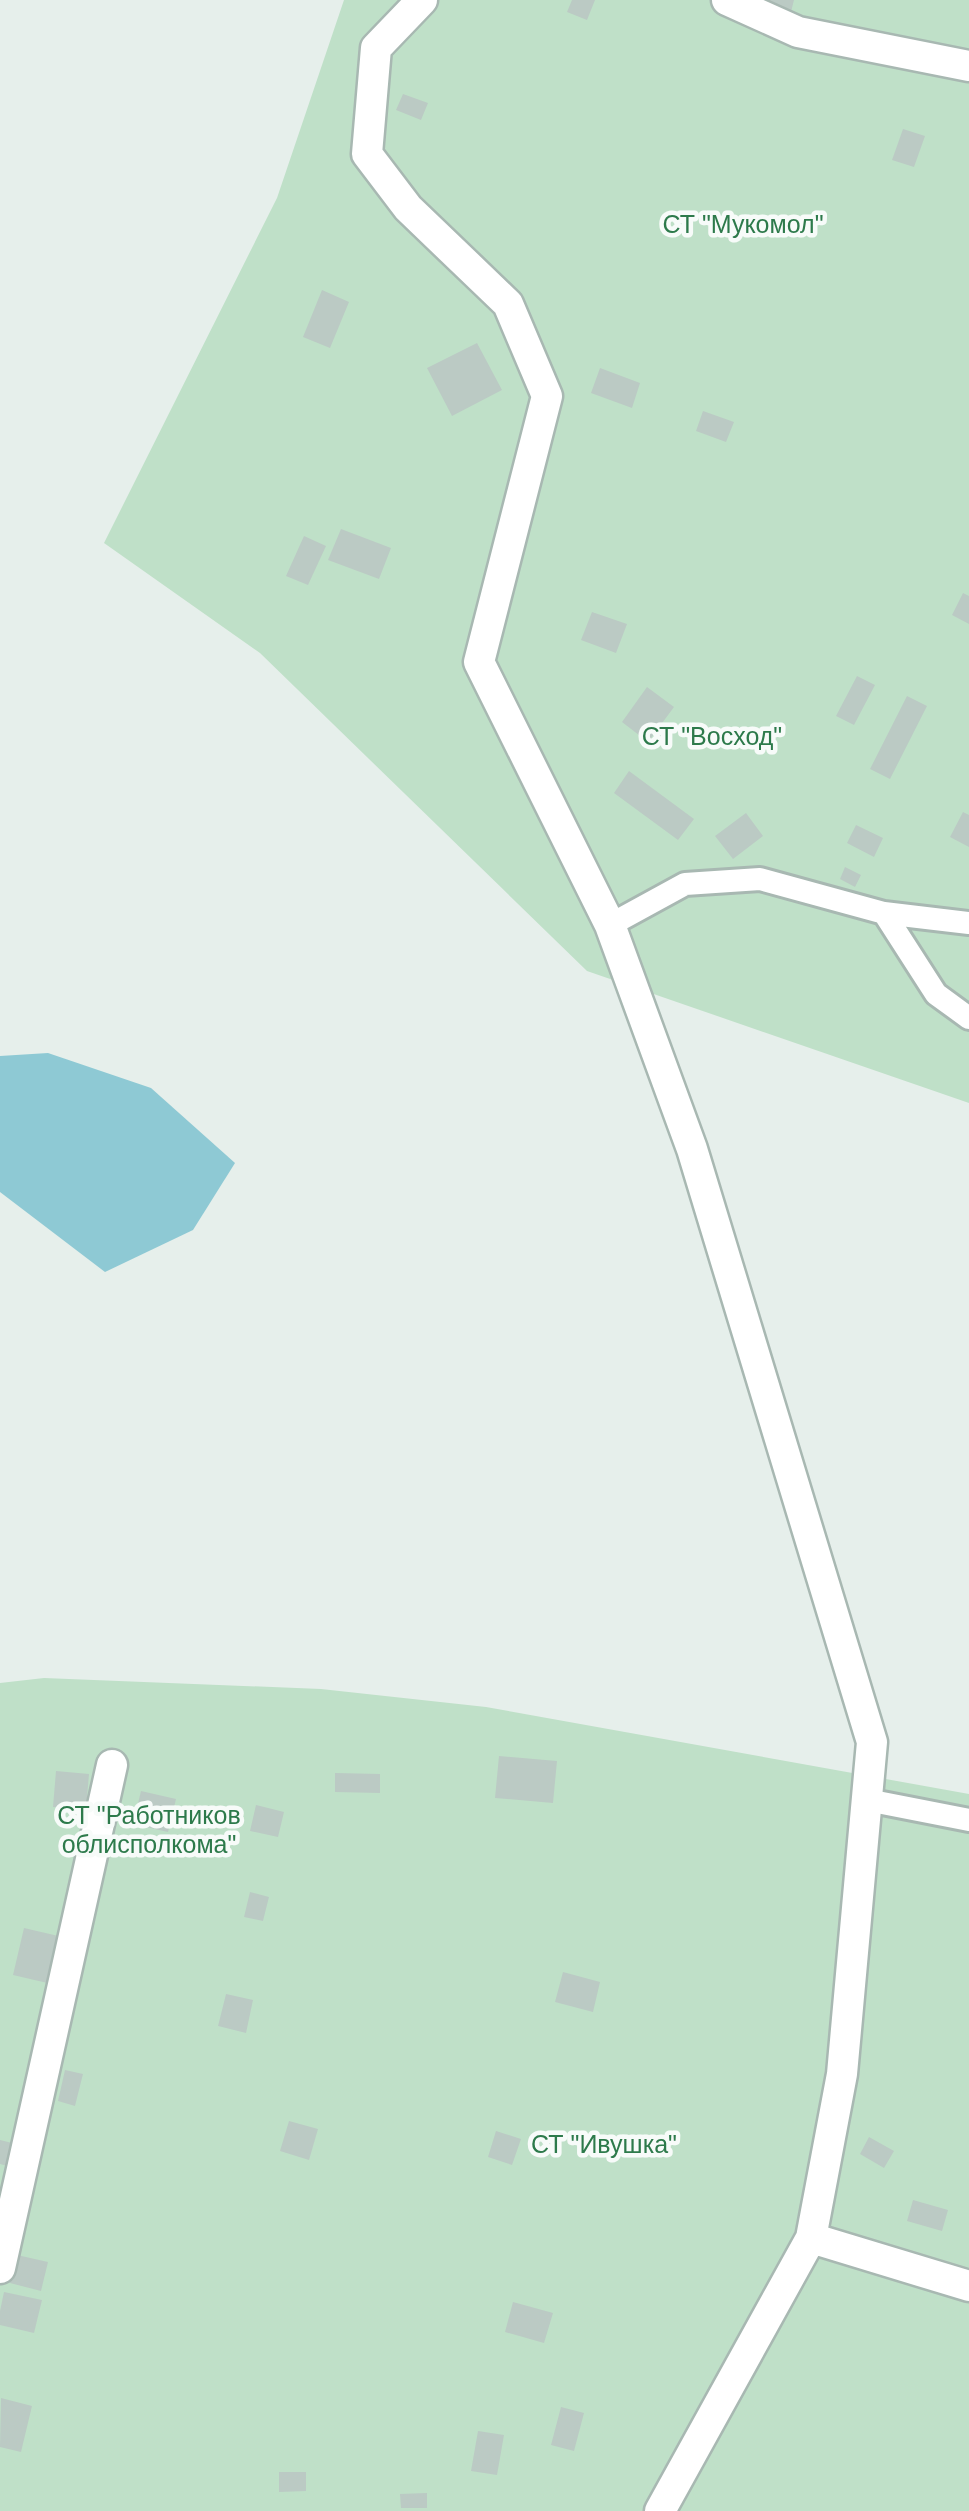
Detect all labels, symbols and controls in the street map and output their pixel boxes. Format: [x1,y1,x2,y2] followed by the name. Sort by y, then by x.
[662,210,824,238] park label: СТ "Мукомол"
[642,722,782,750] park label: СТ "Восход"
[57,1801,241,1858] park label: СТ "Работников облисполкома"
[531,2130,677,2158] park label: СТ "Ивушка"

